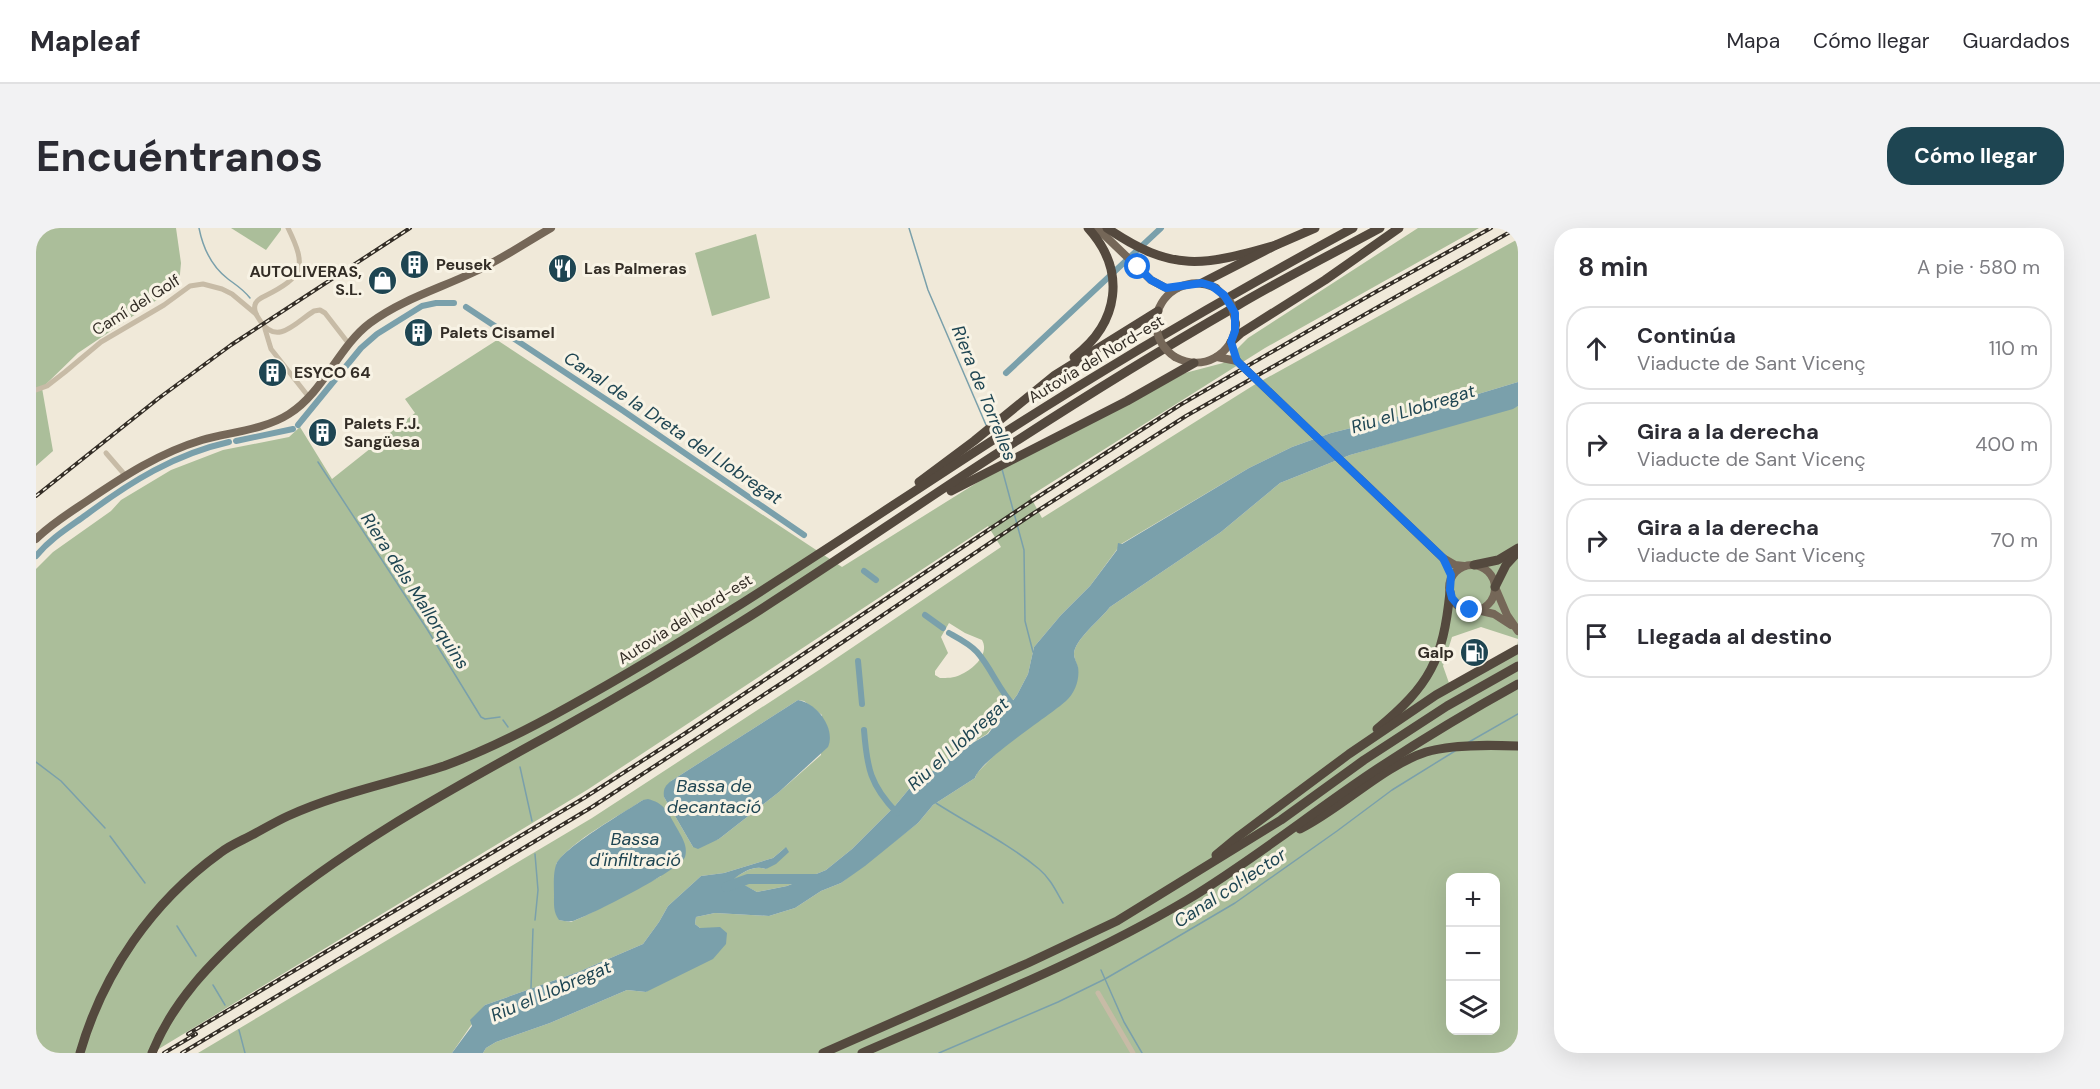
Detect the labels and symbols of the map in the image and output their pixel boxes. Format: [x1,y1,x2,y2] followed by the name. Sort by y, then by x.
[399,248,431,280] building icon: Peusek
[547,252,579,284] restaurant icon: Las Palmeras
[1124,253,1150,279] route start
[436,254,493,275] place label: Peusek
[584,258,687,279] place label: Las Palmeras
[250,261,362,300] place label: AUTOLIVERAS, S.L.
[367,264,399,296] shop icon: AUTOLIVERAS, S.L.
[88,270,184,340] street label: Camí del Golf
[1024,310,1168,408] street label: Autovia del Nord-est
[403,316,435,348] building icon: Palets Cisamel
[440,322,555,343] place label: Palets Cisamel
[946,322,1022,464] water label: Riera de Torrelles
[559,346,788,511] water label: Canal de la Dreta del Llobregat
[257,356,289,388] building icon: ESYCO 64
[294,362,371,383] place label: ESYCO 64
[1348,378,1479,439] water label: Riu el Llobregat
[344,413,420,452] place label: Palets F.J. Sangüesa
[307,416,339,448] building icon: Palets F.J. Sangüesa
[355,508,475,674] water label: Riera dels Mallorquins
[614,569,756,669] street label: Autovia del Nord-est
[1456,596,1482,622] route end
[1459,636,1491,668] fuel station icon: Galp
[1417,642,1454,663] place label: Galp
[902,691,1015,796] water label: Riu el Llobregat
[667,774,761,819] water label: Bassa de decantació
[589,827,681,872] water label: Bassa d'infiltració
[1169,842,1292,933] water label: Canal col·lector
[487,954,616,1027] water label: Riu el Llobregat

